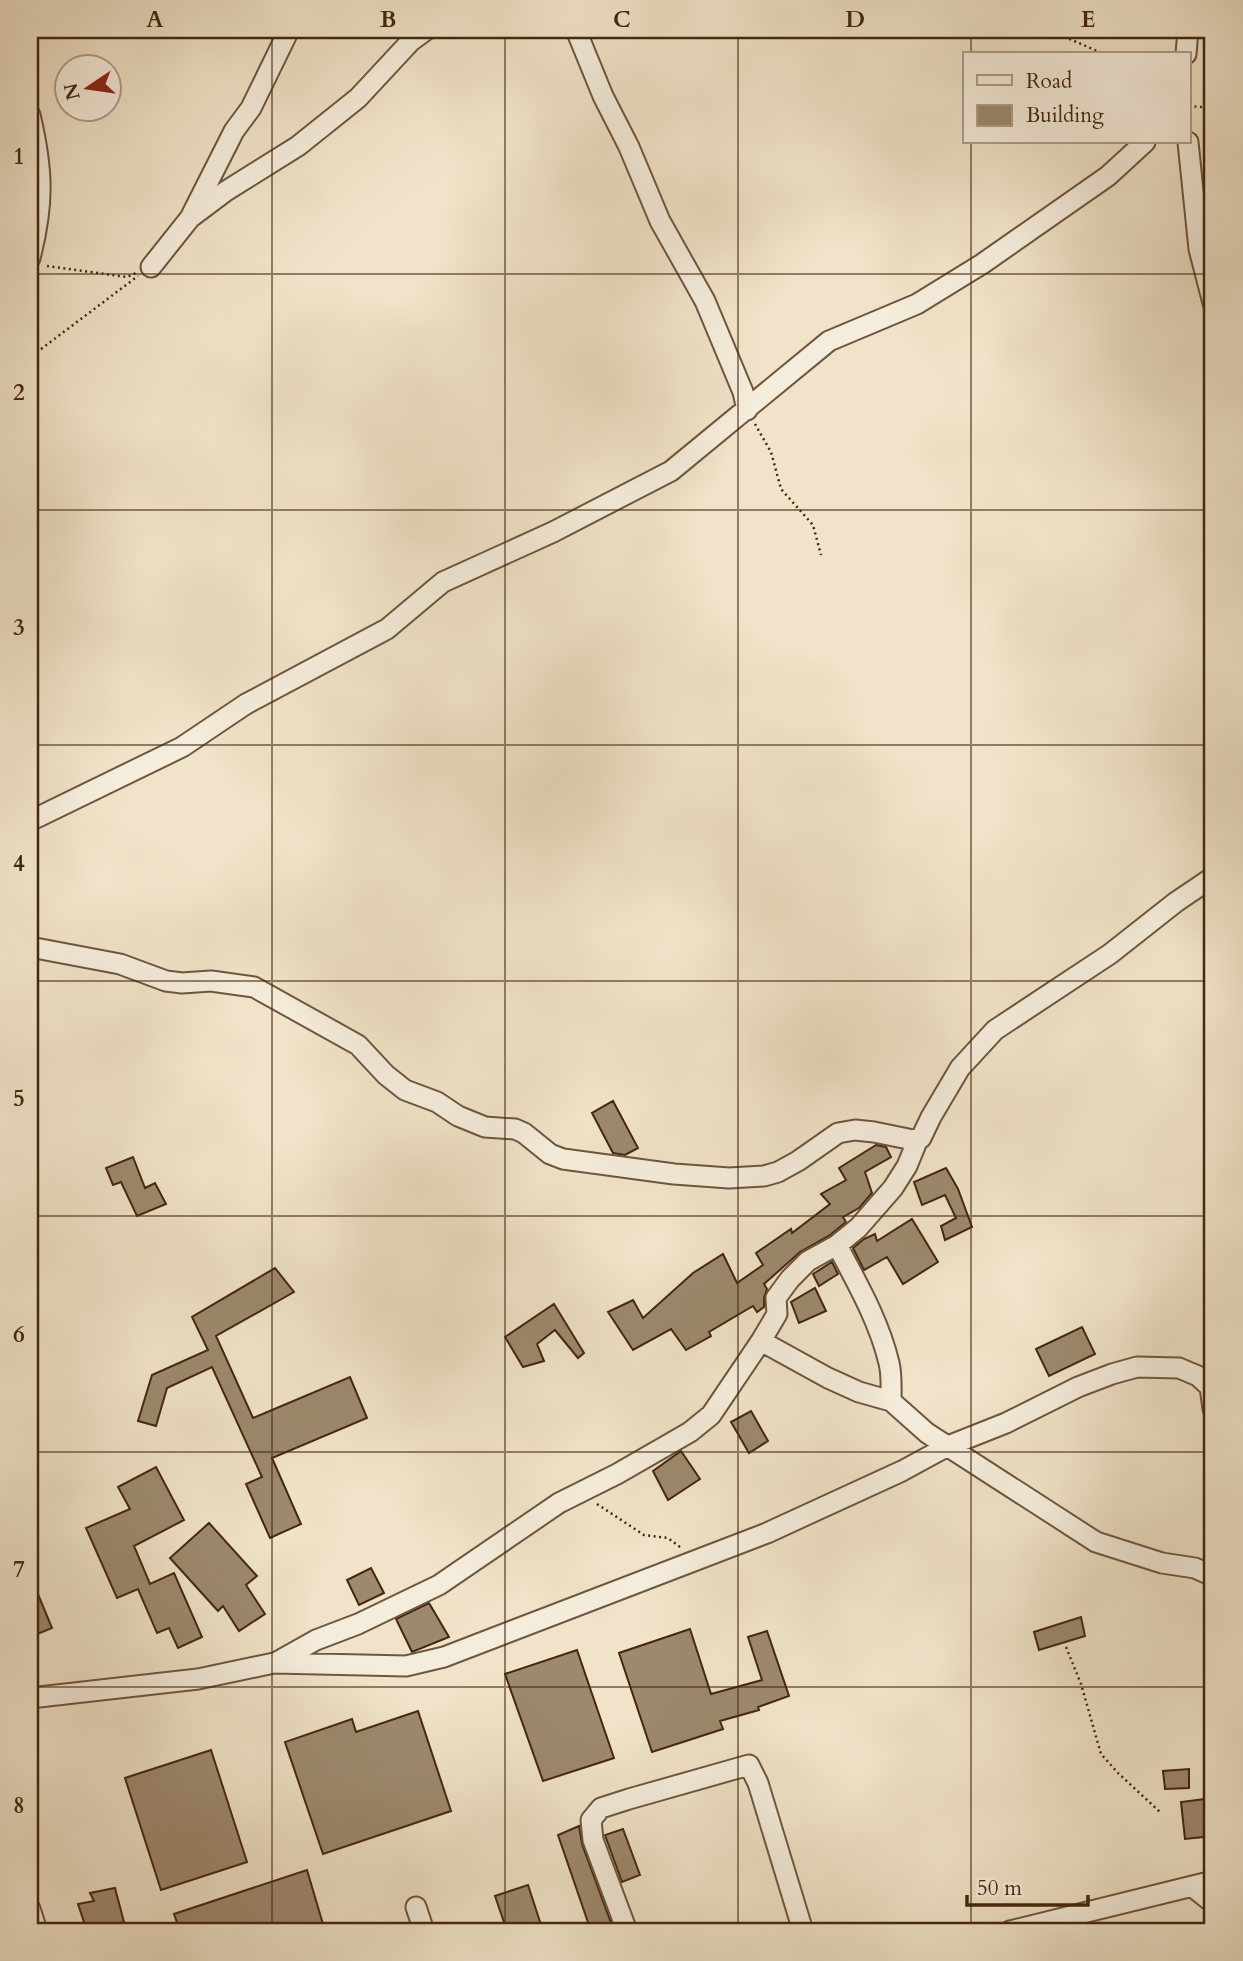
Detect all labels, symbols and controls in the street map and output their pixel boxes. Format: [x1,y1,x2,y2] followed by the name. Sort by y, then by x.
[146,4,164,35] text: A
[380,4,396,35] text: B
[613,4,631,35] text: C
[845,4,865,35] text: D
[1081,4,1095,35] text: E
[52,52,122,122] north arrow
[963,52,1190,144] legend
[1026,67,1072,96] text: Road
[58,80,87,103] text: N
[1026,101,1104,130] text: Building
[13,141,25,172] text: 1
[13,377,25,408] text: 2
[13,612,25,643] text: 3
[13,848,25,879] text: 4
[13,1083,25,1114] text: 5
[13,1319,25,1350] text: 6
[13,1554,25,1585] text: 7
[13,1790,25,1821] text: 8
[967,1863,1087,1907] scale bar
[977,1874,1022,1903] text: 50 m

